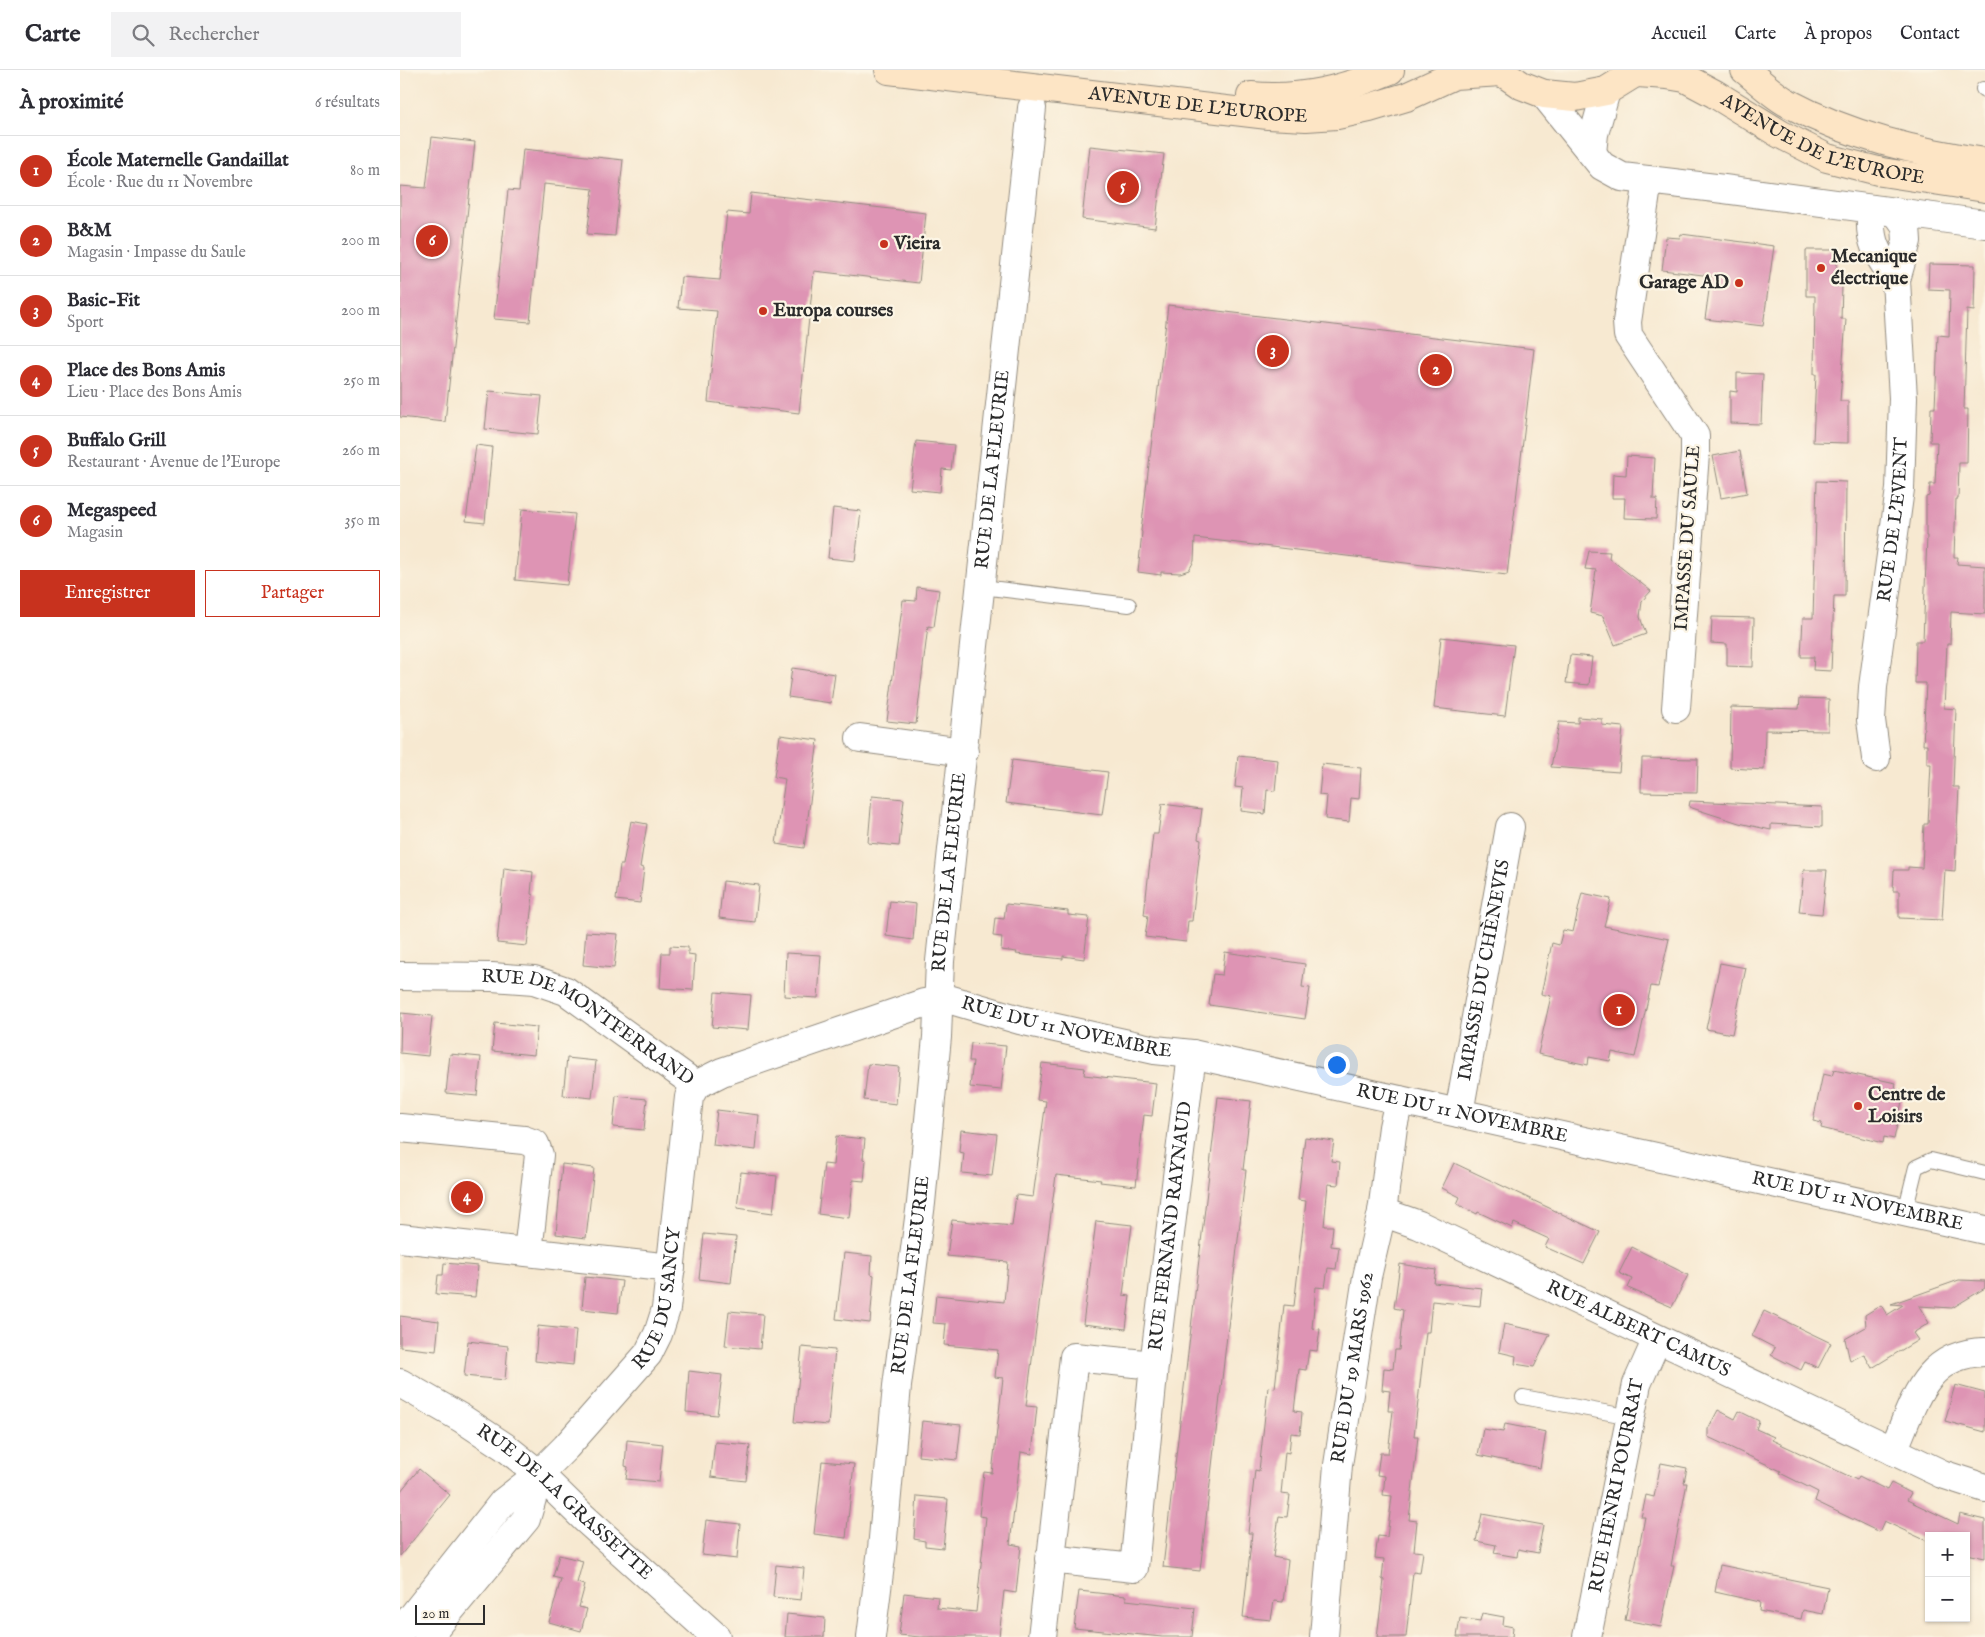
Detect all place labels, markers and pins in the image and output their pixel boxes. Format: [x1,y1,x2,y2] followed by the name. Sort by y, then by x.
[1107,168,1139,206] pin: 5
[416,222,448,260] pin: 6
[893,232,941,256] place label: Vieira
[878,238,890,250] marker: Vieira
[1831,245,1917,291] place label: Mecanique électrique
[1815,262,1827,274] marker: Mecanique électrique
[1639,271,1729,295] place label: Garage AD
[1733,277,1745,289] marker: Garage AD
[773,299,893,323] place label: Europa courses
[757,305,769,317] marker: Europa courses
[1257,332,1289,370] pin: 3
[1420,351,1452,389] pin: 2
[1603,991,1635,1029] pin: 1
[1868,1083,1946,1129] place label: Centre de Loisirs
[1852,1100,1864,1112] marker: Centre de Loisirs
[451,1178,483,1216] pin: 4

